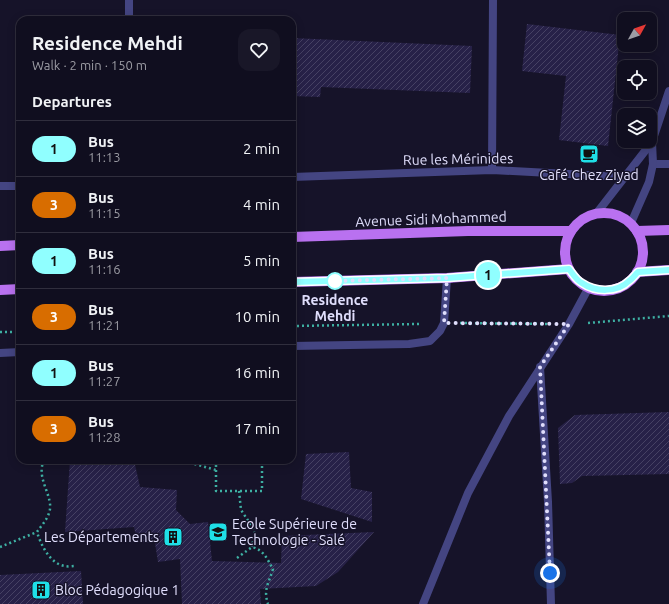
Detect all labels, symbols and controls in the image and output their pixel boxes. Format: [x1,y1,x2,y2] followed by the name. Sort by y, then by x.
[617,12,657,52] north arrow
[617,12,657,148] map controls
[238,29,280,71] button: heart
[32,32,183,54] text: Residence Mehdi
[32,58,147,72] text: Walk · 2 min · 150 m
[617,60,657,100] button: locate
[32,93,112,110] text: Departures
[617,108,657,148] button: layers
[88,133,114,150] text: Bus
[243,140,280,157] text: 2 min
[50,141,58,157] text: 1
[578,143,600,165] cafe icon: Café Chez Ziyad
[88,150,121,164] text: 11:13
[403,150,513,168] street label: Rue les Mérinides
[539,167,639,183] place label: Café Chez Ziyad
[88,189,114,206] text: Bus
[243,196,280,213] text: 4 min
[50,197,58,213] text: 3
[88,206,121,220] text: 11:15
[355,208,507,230] street label: Avenue Sidi Mohammed
[88,245,114,262] text: Bus
[243,252,280,269] text: 5 min
[50,253,58,269] text: 1
[88,262,121,276] text: 11:16
[475,262,501,288] line badge: 1
[484,267,492,283] text: 1
[326,272,344,290] marker: Residence Mehdi
[302,292,368,324] place label: Residence Mehdi
[88,301,114,318] text: Bus
[234,308,280,325] text: 10 min
[50,309,58,325] text: 3
[88,318,121,332] text: 11:21
[88,357,114,374] text: Bus
[234,364,280,381] text: 16 min
[50,365,58,381] text: 1
[88,374,121,388] text: 11:27
[88,413,114,430] text: Bus
[234,420,280,437] text: 17 min
[50,421,58,437] text: 3
[88,430,121,444] text: 11:28
[232,516,357,548] place label: Ecole Supérieure de Technologie - Salé
[207,521,229,543] school or university icon: Ecole Supérieure de Technologie - Salé
[162,526,184,548] building icon: Les Départements
[44,529,159,545] place label: Les Départements
[540,563,560,583] your location
[30,579,52,601] building icon: Bloc Pédagogique 1
[55,582,179,598] place label: Bloc Pédagogique 1

